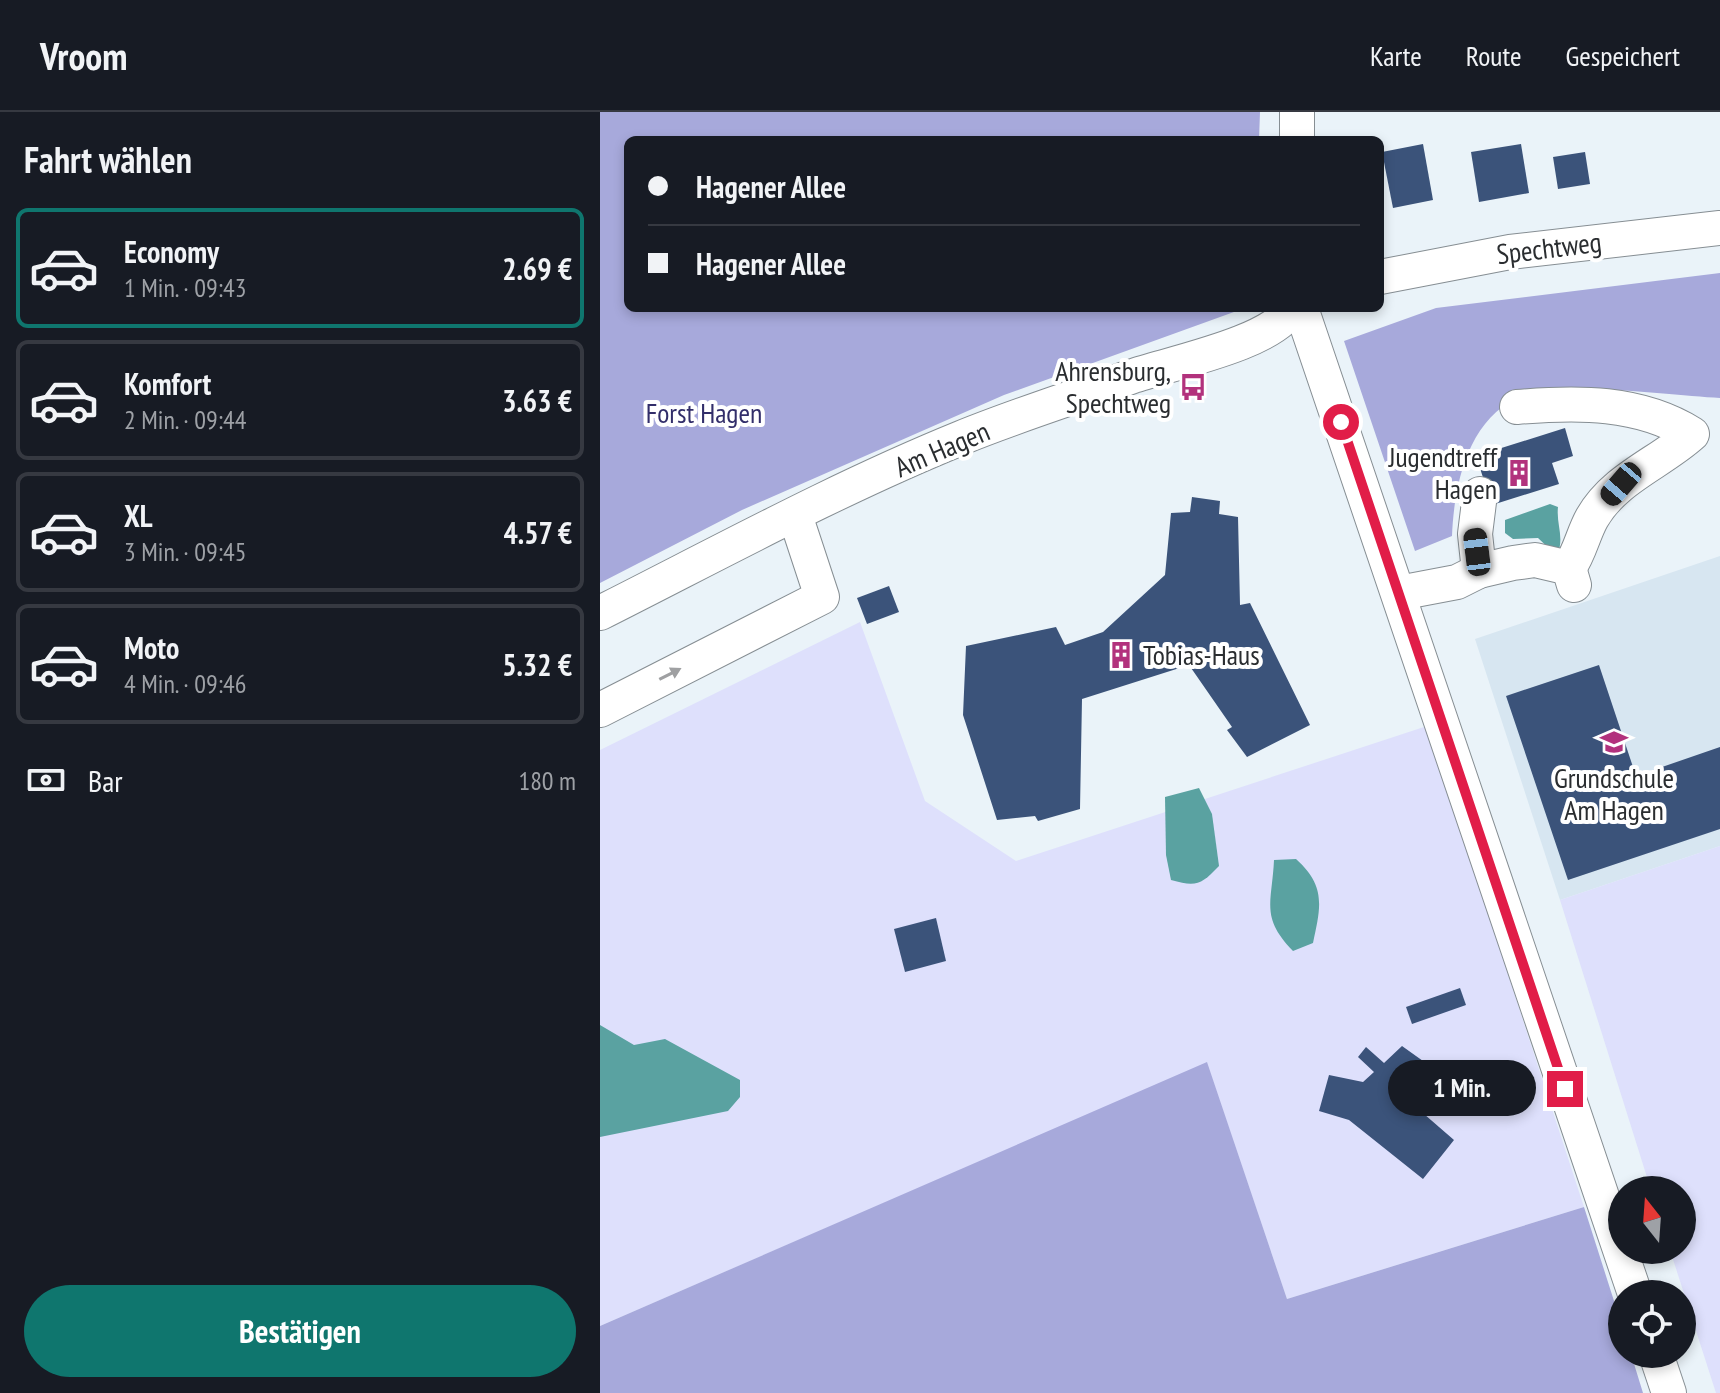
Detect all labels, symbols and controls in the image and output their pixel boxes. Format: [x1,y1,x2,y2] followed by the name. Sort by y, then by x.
[40,31,127,80] text: Vroom
[1370,37,1422,74] text: Karte
[1466,37,1521,74] text: Route
[1565,37,1680,74] text: Gespeichert
[24,136,192,183] text: Fahrt wählen
[696,167,846,206] text: Hagener Allee
[1494,223,1603,272] street label: Spechtweg
[28,232,100,304] icon: car
[124,232,219,271] text: Economy
[696,244,846,283] text: Hagener Allee
[502,249,572,288] text: 2.69 €
[124,271,246,304] text: 1 Min. · 09:43
[1055,352,1171,421] place label: Ahrensburg, Spechtweg
[28,364,100,436] icon: car
[124,364,211,403] text: Komfort
[1178,372,1208,402] bus stop icon: Ahrensburg, Spechtweg
[502,381,572,420] text: 3.63 €
[646,394,762,431] park label: Forst Hagen
[124,403,246,436] text: 2 Min. · 09:44
[1323,404,1359,440] route start
[889,412,995,485] street label: Am Hagen
[1388,438,1499,507] place label: Jugendtreff Hagen
[1504,458,1534,488] building icon: Jugendtreff Hagen
[1596,458,1646,510] car
[28,496,100,568] icon: car
[124,496,153,535] text: XL
[503,513,572,552] text: 4.57 €
[1462,527,1492,577] car
[124,535,246,568] text: 3 Min. · 09:45
[28,628,100,700] icon: car
[124,628,179,667] text: Moto
[1143,636,1260,673] place label: Tobias-Haus
[1106,640,1136,670] building icon: Tobias-Haus
[502,645,572,684] text: 5.32 €
[124,667,246,700] text: 4 Min. · 09:46
[658,668,681,681] one-way arrow
[1599,727,1629,757] school or university icon: Grundschule Am Hagen
[24,758,68,802] icon: cash
[1554,759,1674,828] place label: Grundschule Am Hagen
[88,761,122,800] text: Bar
[518,764,576,797] text: 180 m
[1389,1061,1537,1117] callout: 1 Min.
[1433,1071,1491,1104] text: 1 Min.
[1547,1071,1583,1107] route end
[1608,1176,1696,1264] north arrow
[1608,1176,1696,1368] map controls
[1608,1280,1696,1368] button: locate
[24,1285,576,1377] button: Bestätigen

